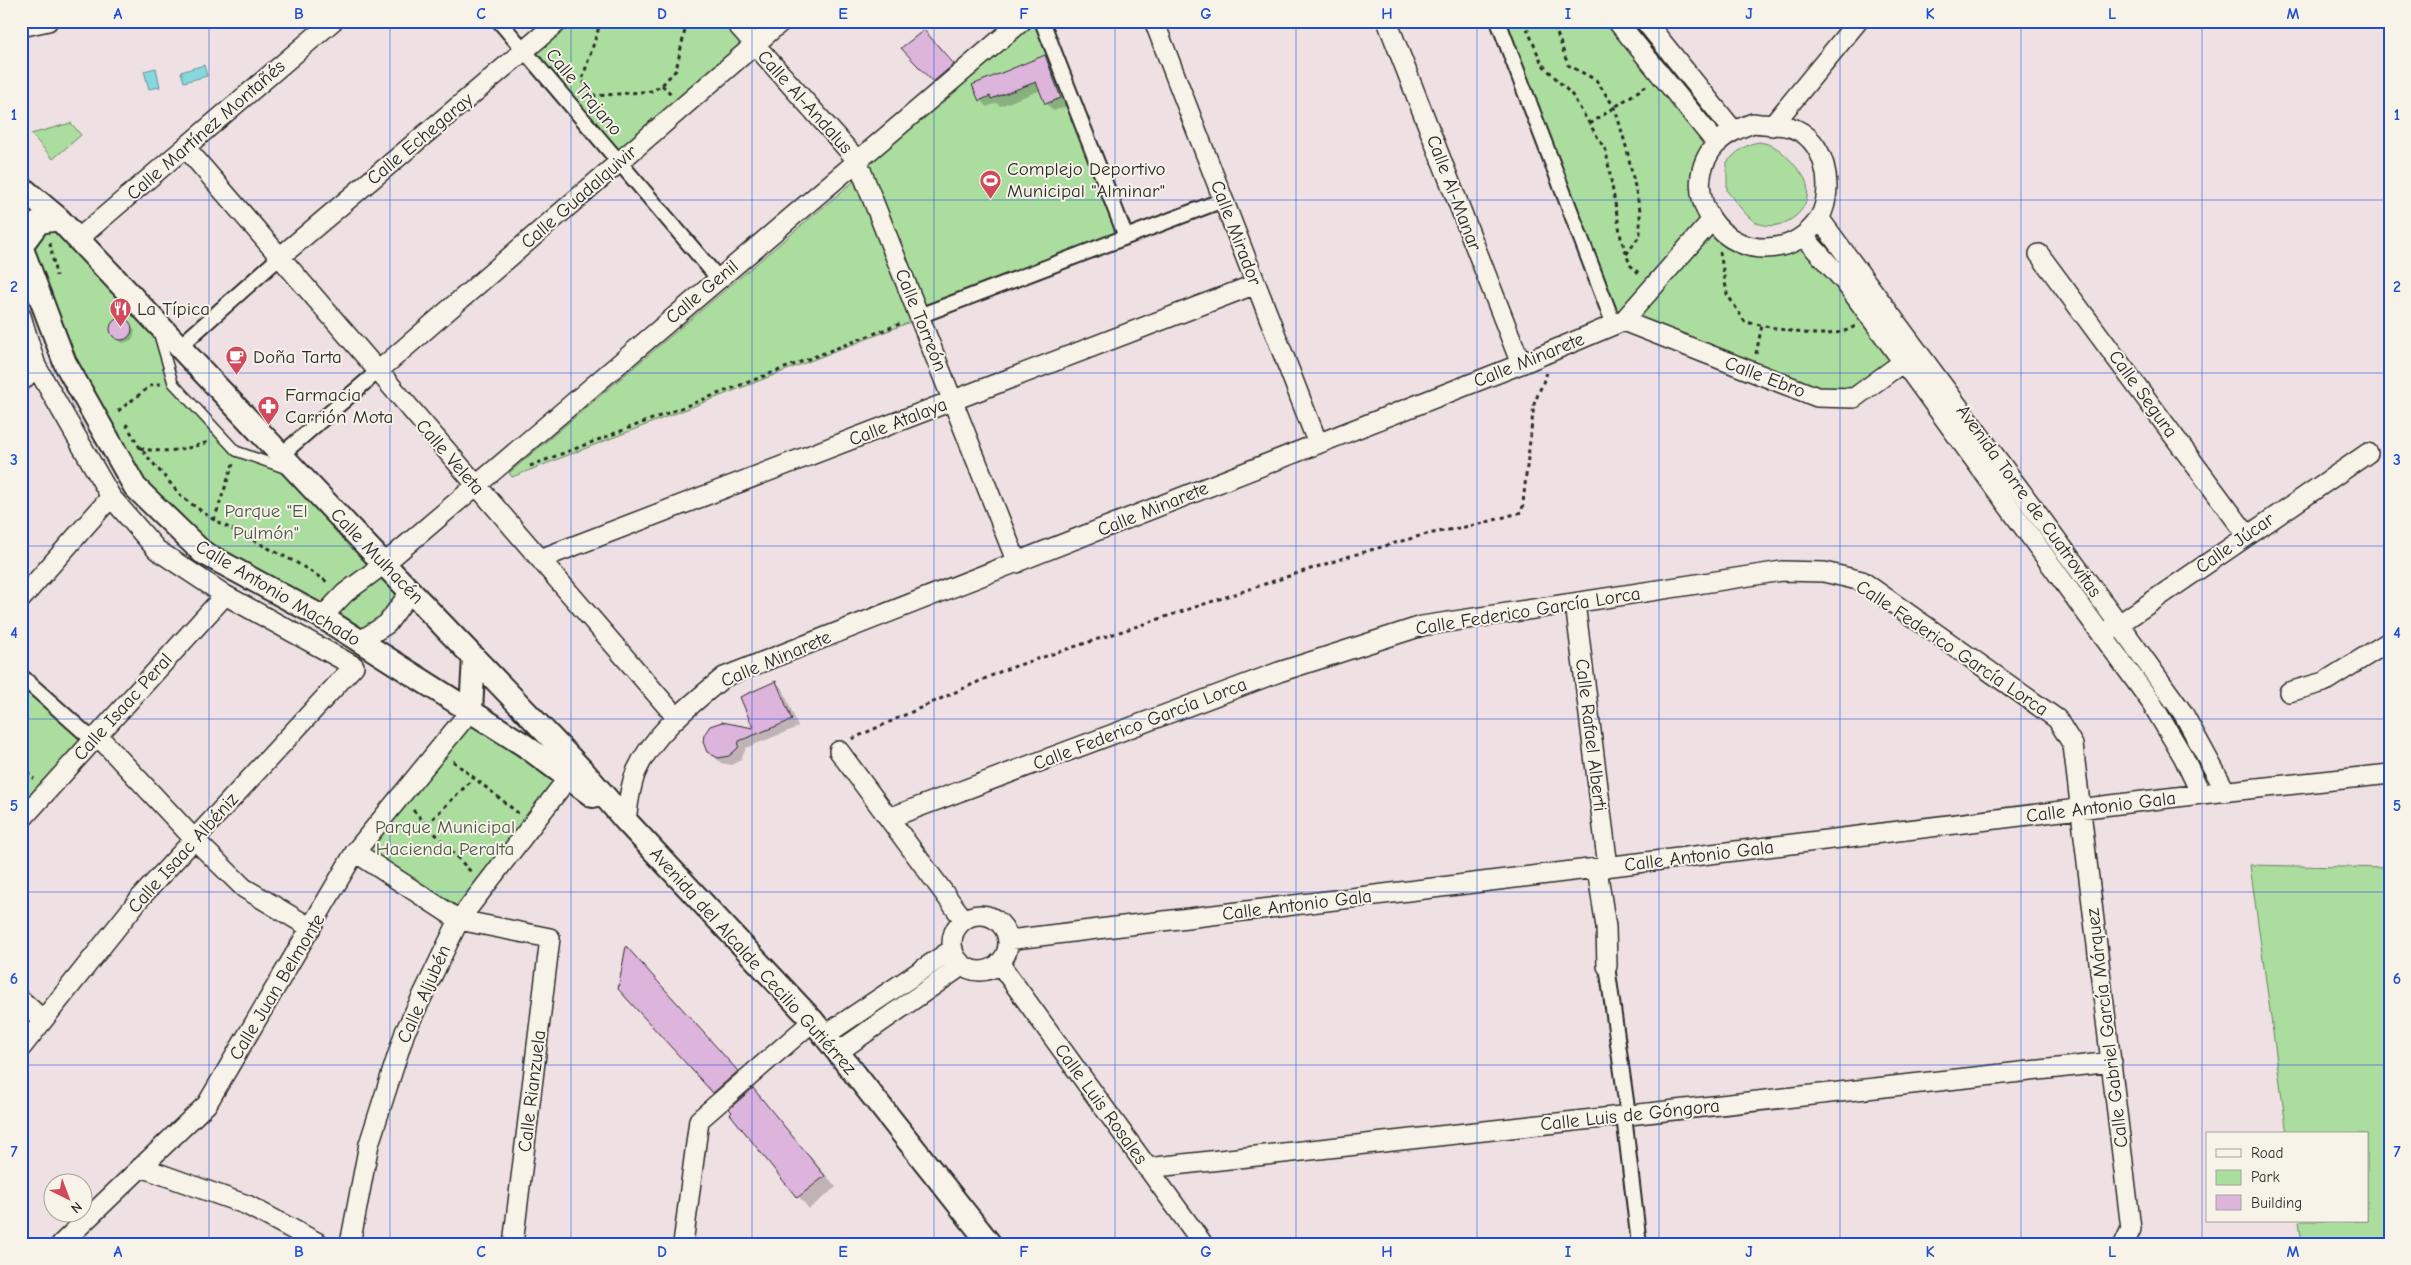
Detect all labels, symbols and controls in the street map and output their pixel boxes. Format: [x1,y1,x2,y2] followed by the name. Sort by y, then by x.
[114,5,123,23] text: A
[294,5,304,23] text: B
[476,5,486,23] text: C
[657,5,667,23] text: D
[838,5,848,23] text: E
[1019,5,1029,23] text: F
[1200,5,1212,23] text: G
[1381,5,1393,23] text: H
[1565,5,1571,23] text: I
[1745,5,1753,23] text: J
[1925,5,1935,23] text: K
[2108,5,2116,23] text: L
[2287,5,2300,23] text: M
[541,44,627,140] street label: Calle Trajano
[753,46,857,158] street label: Calle Al-Andalus
[122,55,290,205] street label: Calle Martínez Montañés
[363,88,478,190] street label: Calle Echegaray
[11,106,17,124] text: 1
[2394,106,2400,124] text: 1
[1422,132,1486,254] street label: Calle Al-Manar
[517,140,642,253] street label: Calle Guadalquivir
[1007,158,1166,202] place label: Complejo Deportivo Municipal "Alminar"
[979,168,1003,199] sports icon: Complejo Deportivo Municipal "Alminar"
[1206,177,1266,289] street label: Calle Mirador
[661,255,743,329] street label: Calle Genil
[890,265,952,375] street label: Calle Torreón
[10,278,18,296] text: 2
[2393,278,2401,296] text: 2
[109,297,133,328] restaurant icon: La Típica
[137,298,210,320] place label: La Típica
[1470,328,1588,392] street label: Calle Minarete
[225,345,249,376] cafe icon: Doña Tarta
[253,346,342,368] place label: Doña Tarta
[2104,346,2182,442] street label: Calle Segura
[1722,352,1808,402] street label: Calle Ebro
[285,384,393,428] place label: Farmacia Carrión Mota
[846,393,950,451] street label: Calle Atalaya
[257,394,281,425] pharmacy icon: Farmacia Carrión Mota
[1952,401,2106,602] street label: Avenida Torre de Cuatrovitas
[411,415,489,499] street label: Calle Veleta
[10,451,18,469] text: 3
[2393,451,2401,469] text: 3
[1094,477,1212,541] street label: Calle Minarete
[224,500,308,544] park label: Parque "El Pulmón"
[326,504,428,608] street label: Calle Mulhacén
[2192,508,2279,578] street label: Calle Júcar
[192,535,364,651] street label: Calle Antonio Machado
[1852,575,2052,721] street label: Calle Federico García Lorca
[1414,582,1642,640] street label: Calle Federico García Lorca
[10,624,18,642] text: 4
[2393,624,2401,642] text: 4
[718,626,834,692] street label: Calle Minarete
[69,649,177,765] street label: Calle Isaac Peral
[1571,657,1611,813] street label: Calle Rafael Alberti
[1030,673,1250,775] street label: Calle Federico García Lorca
[2025,787,2177,827] street label: Calle Antonio Gala
[123,788,243,918] street label: Calle Isaac Albéniz
[10,797,18,815] text: 5
[2393,797,2401,815] text: 5
[375,816,515,860] park label: Parque Municipal Hacienda Peralta
[1623,836,1775,876] street label: Calle Antonio Gala
[645,843,861,1079] street label: Avenida del Alcalde Cecilio Gutiérrez
[1221,885,1373,925] street label: Calle Antonio Gala
[2081,907,2133,1149] street label: Calle Gabriel García Márquez
[225,910,329,1064] street label: Calle Juan Belmonte
[393,941,455,1047] street label: Calle Aljubén
[10,970,18,988] text: 6
[2393,970,2401,988] text: 6
[514,1029,550,1153] street label: Calle Rianzuela
[1050,1040,1152,1169] street label: Calle Luis Rosales
[1539,1095,1721,1135] street label: Calle Luis de Góngora
[2206,1132,2368,1222] legend
[10,1143,18,1161] text: 7
[2393,1143,2401,1161] text: 7
[2251,1144,2283,1162] text: Road
[2251,1168,2280,1186] text: Park
[42,1172,92,1222] north arrow
[2251,1194,2302,1212] text: Building
[67,1198,85,1217] text: N
[114,1243,123,1261] text: A
[294,1243,304,1261] text: B
[476,1243,486,1261] text: C
[657,1243,667,1261] text: D
[838,1243,848,1261] text: E
[1019,1243,1029,1261] text: F
[1200,1243,1212,1261] text: G
[1381,1243,1393,1261] text: H
[1565,1243,1571,1261] text: I
[1745,1243,1753,1261] text: J
[1925,1243,1935,1261] text: K
[2108,1243,2116,1261] text: L
[2287,1243,2300,1261] text: M

